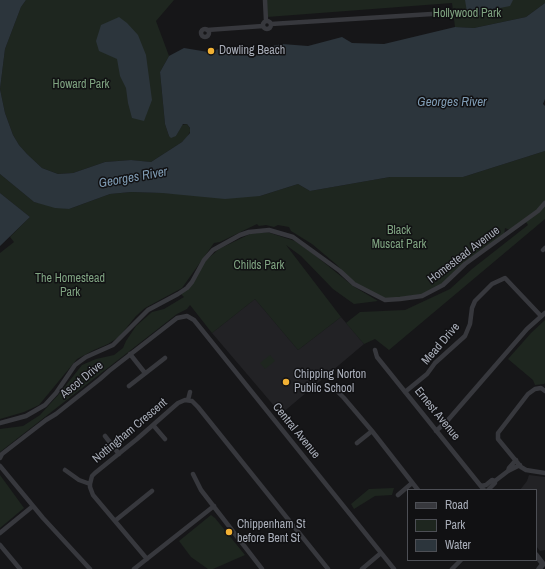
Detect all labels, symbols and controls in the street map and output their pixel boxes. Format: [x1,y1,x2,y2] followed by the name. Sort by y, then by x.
[433,7,501,21] park label: Hollywood Park
[219,44,285,58] place label: Dowling Beach
[206,46,216,56] marker: Dowling Beach
[53,78,109,92] park label: Howard Park
[417,95,487,111] water label: Georges River
[98,164,168,192] water label: Georges River
[425,223,503,287] street label: Homestead Avenue
[372,224,426,252] park label: Black Muscat Park
[234,259,284,273] park label: Childs Park
[35,272,105,300] park label: The Homestead Park
[419,320,463,368] street label: Mead Drive
[58,358,106,402] street label: Ascot Drive
[294,368,366,396] place label: Chipping Norton Public School
[281,377,291,387] marker: Chipping Norton Public School
[411,384,463,444] street label: Ernest Avenue
[90,396,170,466] street label: Nottingham Crescent
[269,400,323,462] street label: Central Avenue
[407,489,537,561] legend
[445,497,469,513] text: Road
[445,517,465,533] text: Park
[237,518,305,546] place label: Chippenham St before Bent St
[224,527,234,537] marker: Chippenham St before Bent St
[445,537,471,553] text: Water

